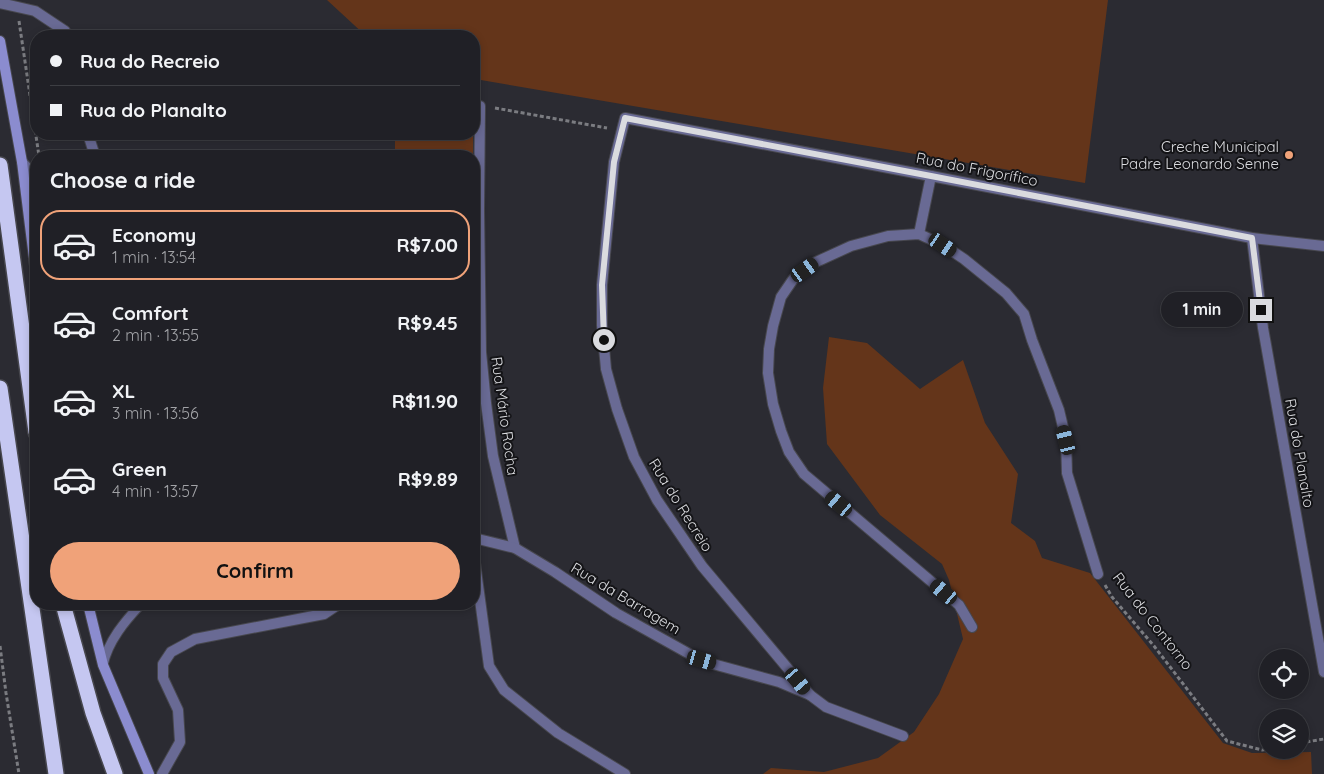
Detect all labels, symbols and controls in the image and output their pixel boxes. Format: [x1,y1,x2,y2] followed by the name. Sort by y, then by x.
[80,49,220,73] text: Rua do Recreio
[80,98,227,122] text: Rua do Planalto
[1120,137,1279,173] place label: Creche Municipal Padre Leonardo Senne
[914,148,1040,190] street label: Rua do Frigorífico
[1283,149,1295,161] marker: Creche Municipal Padre Leonardo Senne
[50,166,195,194] text: Choose a ride
[52,223,97,268] icon: car
[112,223,196,247] text: Economy
[926,230,959,260] car
[396,233,458,257] text: R$7.00
[112,247,196,267] text: 1 min · 13:54
[788,255,821,285] car
[1161,292,1244,328] callout: 1 min
[1183,299,1221,319] text: 1 min
[1250,299,1272,321] route end
[52,301,97,346] icon: car
[112,301,189,325] text: Comfort
[397,311,458,335] text: R$9.45
[112,325,199,345] text: 2 min · 13:55
[593,329,615,351] route start
[487,355,523,477] street label: Rua Mário Rocha
[52,379,97,424] icon: car
[112,379,135,403] text: XL
[392,389,458,413] text: R$11.90
[1281,397,1319,509] street label: Rua do Planalto
[112,403,199,423] text: 3 min · 13:56
[1055,424,1076,456] car
[645,455,717,555] street label: Rua do Recreio
[52,457,97,502] icon: car
[112,457,167,481] text: Green
[398,467,458,491] text: R$9.89
[112,481,198,501] text: 4 min · 13:57
[822,489,855,519] car
[50,542,460,600] button: Confirm
[568,558,684,638] street label: Rua da Barragem
[1109,568,1197,674] street label: Rua do Contorno
[927,577,960,607] car
[685,649,718,671] car
[1259,649,1309,759] map controls
[1259,649,1309,699] button: locate
[782,665,813,697] car
[1259,709,1309,759] button: layers

